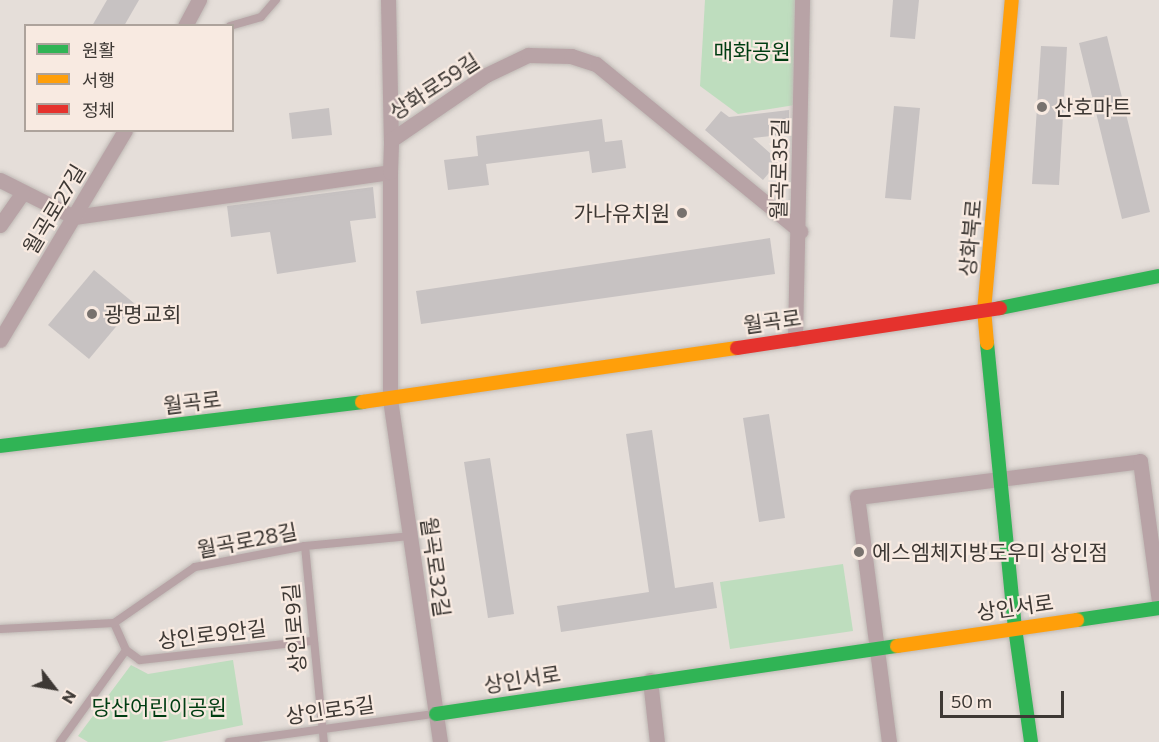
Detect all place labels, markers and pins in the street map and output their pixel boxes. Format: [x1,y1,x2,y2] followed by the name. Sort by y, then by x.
[1054,94,1131,120] place label: 산호마트
[1035,100,1049,114] marker: 산호마트
[573,200,670,226] place label: 가나유치원
[675,206,689,220] marker: 가나유치원
[104,301,181,327] place label: 광명교회
[85,307,99,321] marker: 광명교회
[872,539,1108,565] place label: 에스엠체지방도우미 상인점
[850,543,868,561] marker: 에스엠체지방도우미 상인점

